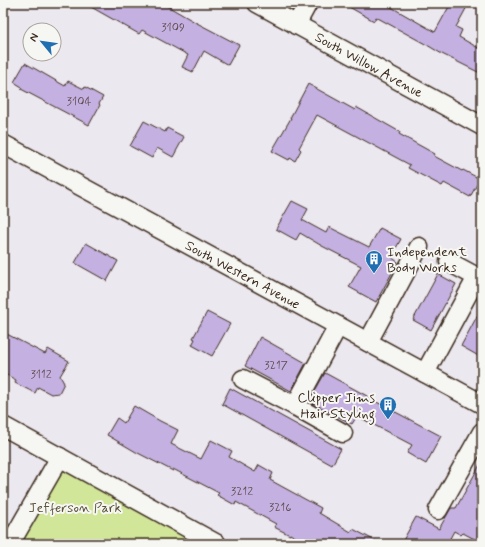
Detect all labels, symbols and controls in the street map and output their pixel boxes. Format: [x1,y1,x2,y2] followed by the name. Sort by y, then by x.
[161,20,185,36] house number: 3109
[22,22,62,62] north arrow
[312,28,426,102] street label: South Willow Avenue
[26,31,42,44] text: N
[67,94,91,110] house number: 3104
[182,237,303,314] street label: South Western Avenue
[387,243,467,277] place label: Independent Body Works
[364,249,384,274] building icon: Independent Body Works
[264,358,288,374] house number: 3217
[30,367,52,383] house number: 3112
[298,389,375,425] place label: Clipper Jims Hair Styling
[378,395,398,420] building icon: Clipper Jims Hair Styling
[231,484,253,500] house number: 3212
[28,499,122,517] park label: Jefferson Park
[269,500,291,516] house number: 3216

